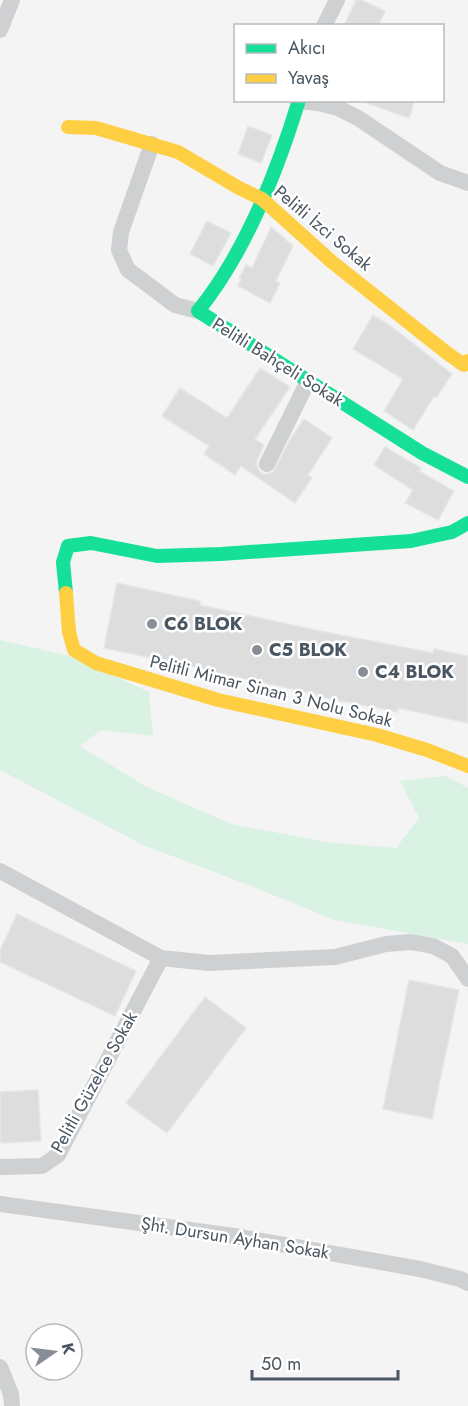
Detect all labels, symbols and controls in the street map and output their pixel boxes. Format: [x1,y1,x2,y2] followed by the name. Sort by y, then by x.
[234,24,444,102] legend
[288,35,326,61] text: Akıcı
[288,65,329,91] text: Yavaş
[268,179,378,277] street label: Pelitli İzci Sokak
[207,311,349,413] street label: Pelitli Bahçeli Sokak
[164,611,243,637] place label: C6 BLOK
[145,617,159,631] marker: C6 BLOK
[269,637,347,663] place label: C5 BLOK
[250,643,264,657] marker: C5 BLOK
[147,648,395,734] street label: Pelitli Mimar Sinan 3 Nolu Sokak
[375,659,454,685] place label: C4 BLOK
[356,665,370,679] marker: C4 BLOK
[44,1006,144,1158] street label: Pelitli Güzelce Sokak
[139,1210,331,1266] street label: Şht. Dursun Ayhan Sokak
[24,1322,84,1382] north arrow
[56,1340,81,1357] text: K
[252,1343,398,1381] scale bar
[261,1351,301,1377] text: 50 m

